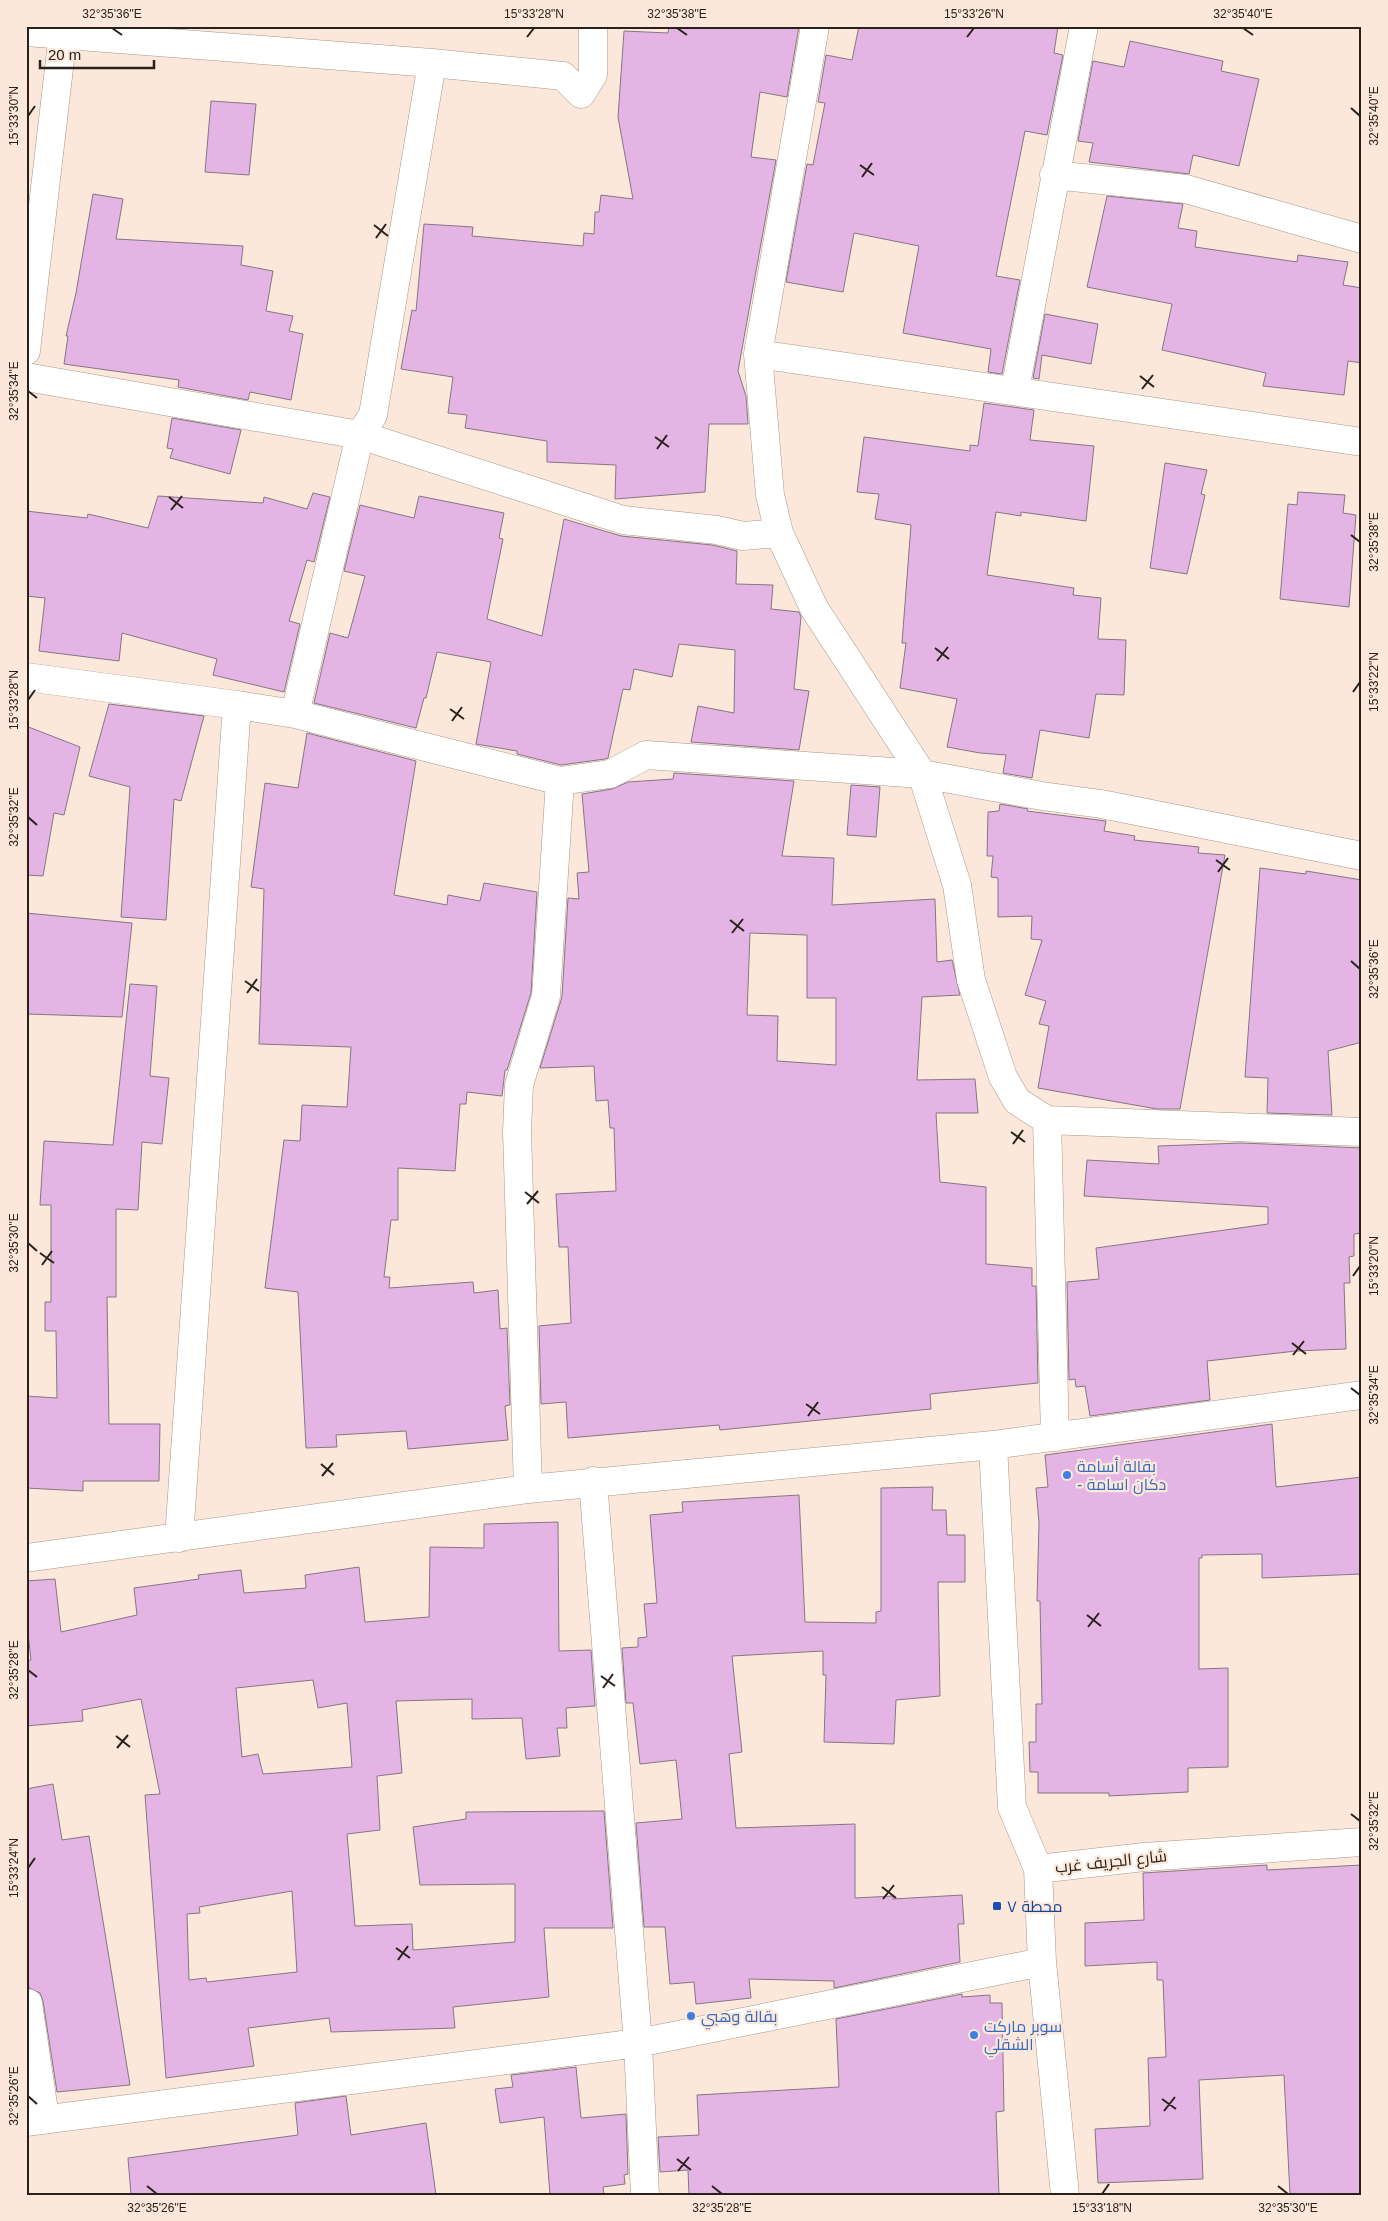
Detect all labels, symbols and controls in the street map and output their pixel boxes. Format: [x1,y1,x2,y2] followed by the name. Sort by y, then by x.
[82,7,142,21] text: 32°35'36"E
[504,7,564,21] text: 15°33'28"N
[647,7,707,21] text: 32°35'38"E
[944,7,1004,21] text: 15°33'26"N
[1213,7,1273,21] text: 32°35'40"E
[40,38,154,70] scale bar
[48,46,81,63] text: 20 m
[7,86,21,146] text: 15°33'30"N
[1367,86,1381,146] text: 32°35'40"E
[7,361,21,421] text: 32°35'34"E
[1367,512,1381,572] text: 32°35'38"E
[1367,652,1381,712] text: 15°33'22"N
[7,670,21,730] text: 15°33'28"N
[7,787,21,847] text: 32°35'32"E
[1367,939,1381,999] text: 32°35'36"E
[7,1213,21,1273] text: 32°35'30"E
[1367,1236,1381,1296] text: 15°33'20"N
[1367,1365,1381,1425] text: 32°35'34"E
[1077,1457,1166,1495] place label: بقالة أسامة - دكان اسامة
[1061,1469,1073,1481] marker: بقالة أسامة - دكان اسامة
[7,1640,21,1700] text: 32°35'28"E
[1367,1791,1381,1851] text: 32°35'32"E
[7,1838,21,1898] text: 15°33'24"N
[1054,1847,1168,1879] street label: شارع الجريف غرب
[1007,1898,1063,1915] place label: محطة ٧
[991,1900,1003,1912] marker: محطة ٧
[701,2008,778,2030] place label: بقالة وهبي
[685,2010,697,2022] marker: بقالة وهبي
[984,2018,1062,2058] place label: سوبر ماركت الشقلي
[968,2029,980,2041] marker: سوبر ماركت الشقلي
[7,2066,21,2126] text: 32°35'26"E
[127,2201,187,2215] text: 32°35'26"E
[692,2201,752,2215] text: 32°35'28"E
[1072,2201,1132,2215] text: 15°33'18"N
[1258,2201,1318,2215] text: 32°35'30"E

